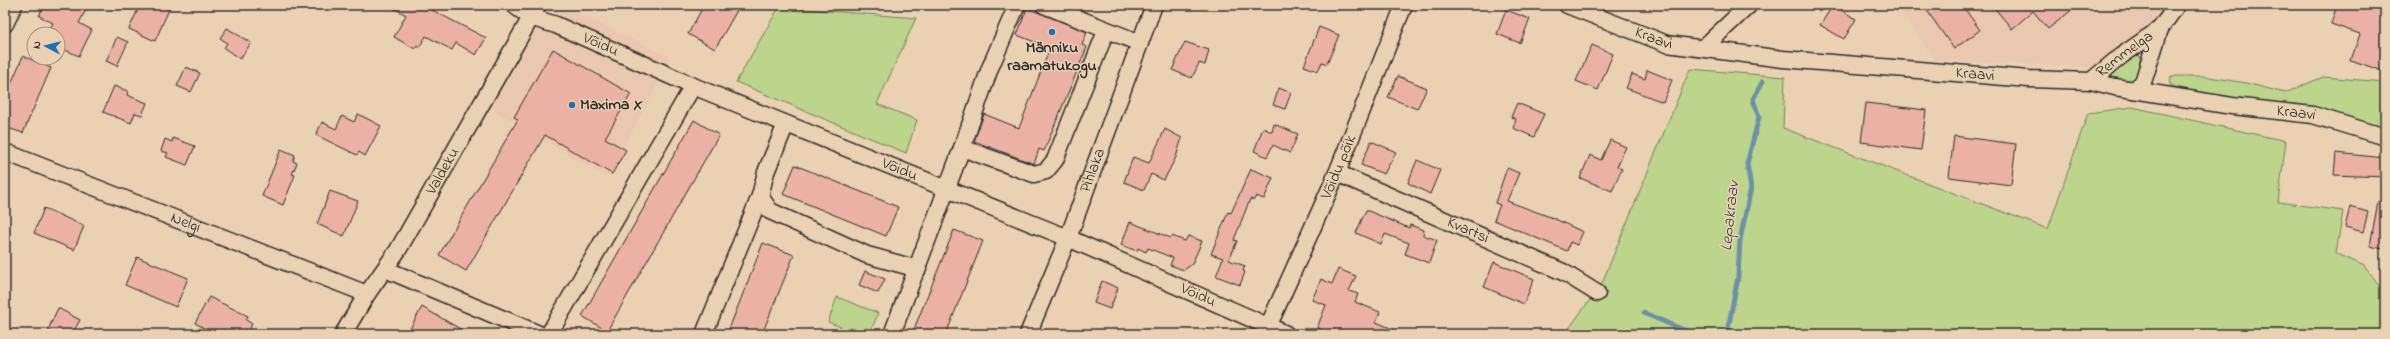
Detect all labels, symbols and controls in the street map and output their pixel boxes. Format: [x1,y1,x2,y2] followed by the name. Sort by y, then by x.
[1631,21,1674,57] street label: Kraavi
[2091,25,2158,84] street label: Remmelga
[26,26,66,66] north arrow
[578,26,622,63] street label: Võidu
[1047,27,1057,37] marker: Männiku raamatukogu
[1007,36,1097,79] place label: Männiku raamatukogu
[29,40,45,50] text: N
[1955,61,1996,88] street label: Kraavi
[580,93,643,117] place label: Maxima X
[2275,99,2319,127] street label: Kraavi
[567,100,577,110] marker: Maxima X
[1314,130,1363,204] street label: Võidu põik
[419,143,466,200] street label: Valdeku
[1074,145,1112,196] street label: Pihlaka
[877,151,921,188] street label: Võidu
[1714,177,1746,252] water label: Lepakraav
[167,206,204,240] street label: Nelgi
[1443,211,1493,250] street label: Kvartsi
[1176,276,1220,314] street label: Võidu

